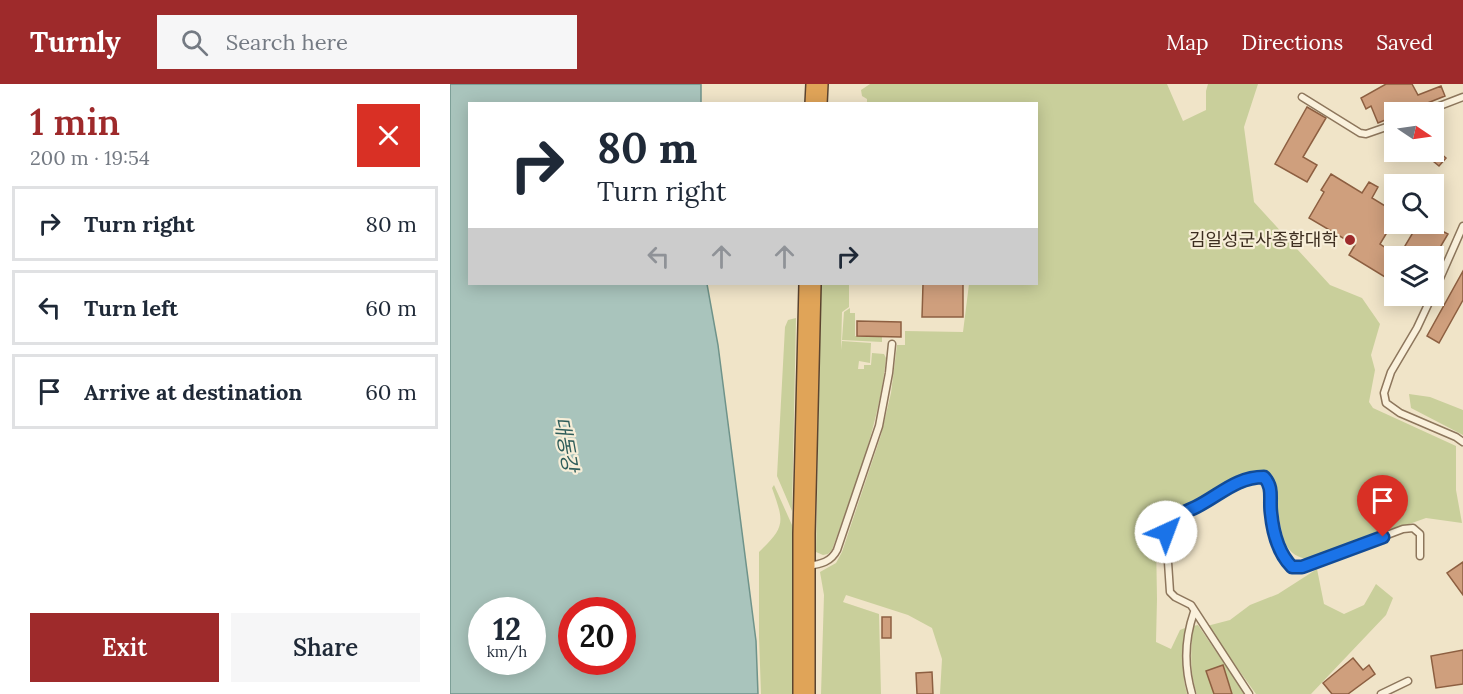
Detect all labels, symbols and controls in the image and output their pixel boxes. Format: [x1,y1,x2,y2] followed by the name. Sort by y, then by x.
[157,15,577,69] search box
[30,24,121,60] text: Turnly
[178,26,211,59] icon: search
[226,28,348,56] text: Search here
[1166,29,1209,56] text: Map
[1242,29,1343,56] text: Directions
[1376,29,1433,56] text: Saved
[30,99,120,145] text: 1 min
[1384,102,1444,162] north arrow
[1384,102,1444,306] map controls
[357,104,420,167] button: close
[597,121,697,175] text: 80 m
[498,126,576,204] icon: right
[30,145,150,170] text: 200 m · 19:54
[597,174,726,208] text: Turn right
[1384,174,1444,234] button: search
[33,207,66,240] icon: right
[84,210,195,238] text: Turn right
[366,210,417,238] text: 80 m
[1189,228,1338,251] place label: 김일성군사종합대학
[1343,233,1357,247] marker: 김일성군사종합대학
[642,240,675,273] icon: left
[705,240,738,273] icon: ahead
[768,240,801,273] icon: ahead
[831,240,864,273] icon: right
[1384,246,1444,306] button: layers
[33,291,66,324] icon: left
[84,294,178,322] text: Turn left
[365,294,417,322] text: 60 m
[33,375,66,408] icon: arrive
[84,378,302,406] text: Arrive at destination
[365,378,417,406] text: 60 m
[549,415,584,476] water label: 대동강
[1357,475,1408,537] pin
[1366,484,1399,517] icon: arrive
[1134,500,1198,564] position arrow
[558,597,636,675] speed limit sign: 20
[493,610,521,648] text: 12
[30,613,219,682] button: Exit
[231,613,420,682] button: Share
[487,642,527,661] text: km/h

